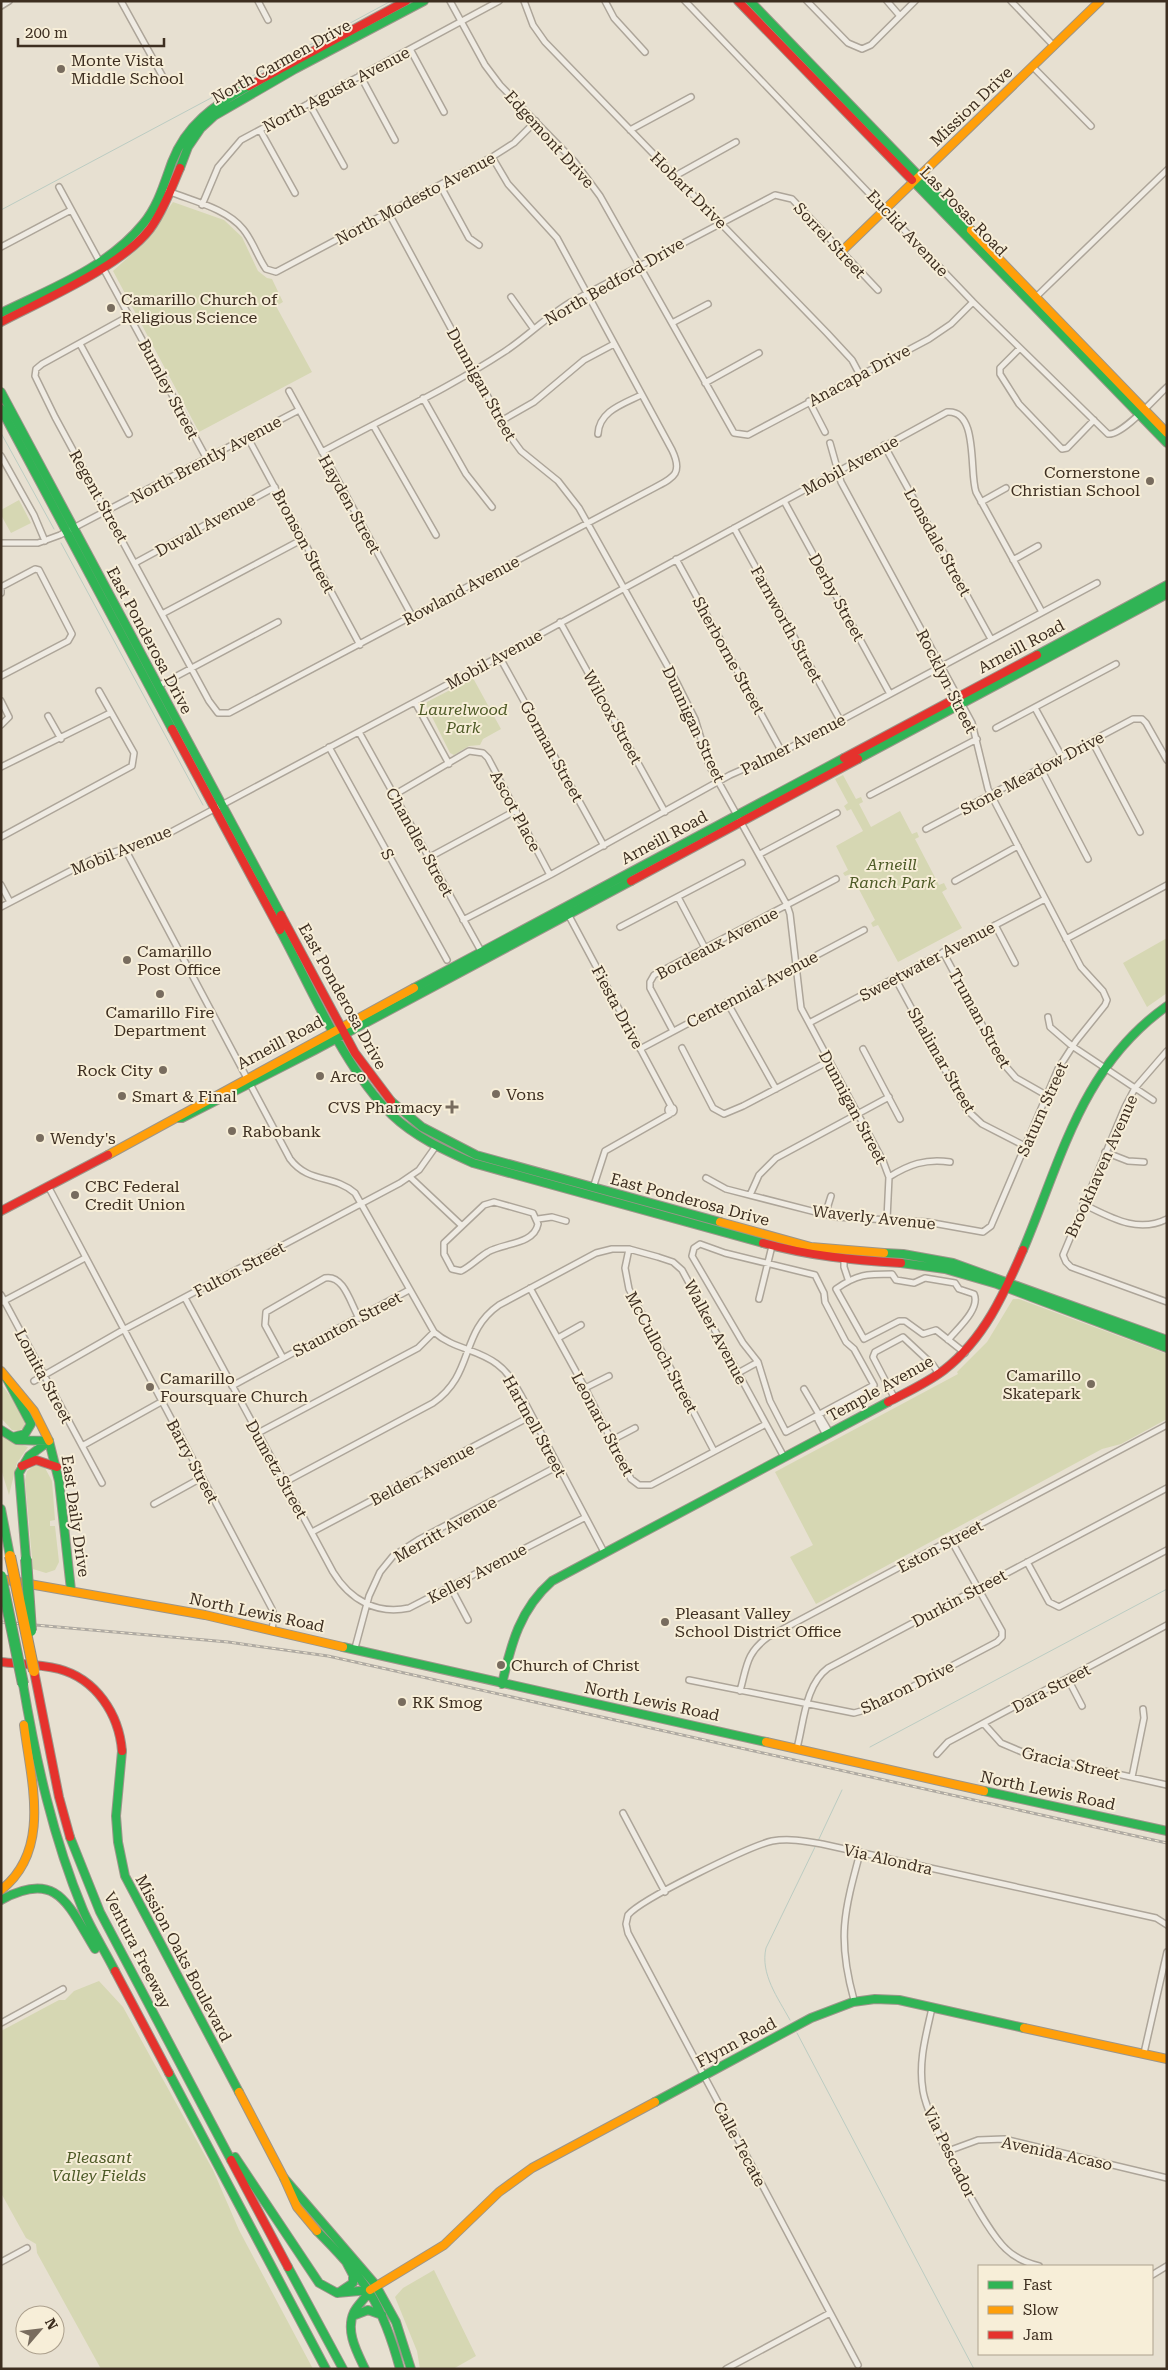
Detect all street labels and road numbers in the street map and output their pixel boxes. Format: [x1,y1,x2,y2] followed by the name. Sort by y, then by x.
[208,15,354,108] street label: North Carmen Drive
[260,43,413,136] street label: North Agusta Avenue
[926,62,1016,150] street label: Mission Drive
[501,87,599,192] street label: Edgemont Drive
[332,148,499,249] street label: North Modesto Avenue
[646,148,731,233] street label: Hobart Drive
[916,163,1011,260] street label: Las Posas Road
[863,186,953,280] street label: Euclid Avenue
[790,199,870,282] street label: Sorrel Street
[541,234,688,329] street label: North Bedford Drive
[443,325,520,444] street label: Dunnigan Street
[134,336,203,442] street label: Burnley Street
[805,341,914,410] street label: Anacapa Drive
[128,412,285,507] street label: North Brently Avenue
[799,431,902,500] street label: Mobil Avenue
[65,446,132,546] street label: Regent Street
[315,452,385,557] street label: Hayden Street
[900,485,975,599] street label: Lonsdale Street
[268,486,339,596] street label: Bronson Street
[152,490,259,561] street label: Duvall Avenue
[805,550,868,644] street label: Derby Street
[400,552,523,629] street label: Rowland Avenue
[103,563,197,717] street label: East Ponderosa Drive
[747,563,826,686] street label: Farnworth Street
[688,593,769,717] street label: Sherborne Street
[975,616,1068,677] street label: Arneill Road
[443,625,546,694] street label: Mobil Avenue
[912,626,981,736] street label: Rocklyn Street
[658,663,729,785] street label: Dunnigan Street
[579,667,646,767] street label: Wilcox Street
[516,697,587,805] street label: Gorman Street
[738,710,849,779] street label: Palmer Avenue
[957,727,1107,819] street label: Stone Meadow Drive
[486,767,545,855] street label: Ascot Place
[382,784,458,900] street label: Chandler Street
[618,807,711,868] street label: Arneill Road
[68,822,174,879] street label: Mobil Avenue
[377,845,399,863] street label: S
[653,903,782,984] street label: Bordeaux Avenue
[856,918,998,1005] street label: Sweetwater Avenue
[294,920,391,1073] street label: East Ponderosa Drive
[683,947,821,1032] street label: Centennial Avenue
[588,962,648,1052] street label: Fiesta Drive
[944,965,1015,1071] street label: Truman Street
[904,1004,980,1116] street label: Shalimar Street
[234,1012,327,1073] street label: Arneill Road
[815,1047,891,1167] street label: Dunnigan Street
[1013,1059,1072,1159] street label: Saturn Street
[1061,1092,1142,1241] street label: Brookhaven Avenue
[608,1169,772,1230] street label: East Ponderosa Drive
[811,1202,937,1233] street label: Waverly Avenue
[190,1237,288,1301] street label: Fulton Street
[680,1277,751,1388] street label: Walker Avenue
[290,1288,405,1361] street label: Staunton Street
[622,1288,702,1416] street label: McCulloch Street
[11,1326,76,1427] street label: Lomita Street
[824,1351,937,1426] street label: Temple Avenue
[567,1369,638,1479] street label: Leonard Street
[499,1372,570,1480] street label: Hartnell Street
[163,1416,223,1506] street label: Barry Street
[242,1417,311,1522] street label: Dumetz Street
[367,1439,478,1510] street label: Belden Avenue
[58,1454,94,1578] street label: East Daily Drive
[390,1492,500,1567] street label: Merritt Avenue
[894,1516,986,1577] street label: Eston Street
[425,1539,530,1607] street label: Kelley Avenue
[909,1566,1010,1631] street label: Durkin Street
[188,1589,326,1636] street label: North Lewis Road
[857,1657,957,1718] street label: Sharon Drive
[1009,1660,1094,1717] street label: Dara Street
[583,1678,721,1725] street label: North Lewis Road
[1020,1743,1122,1784] street label: Gracia Street
[979,1767,1117,1814] street label: North Lewis Road
[841,1840,935,1879] street label: Via Alondra
[131,1872,236,2045] street label: Mission Oaks Boulevard
[100,1889,175,2012] street label: Ventura Freeway
[693,2013,780,2071] street label: Flynn Road
[709,2099,770,2190] street label: Calle Tecate
[919,2103,980,2201] street label: Via Pescador
[1000,2132,1114,2175] street label: Avenida Acaso

